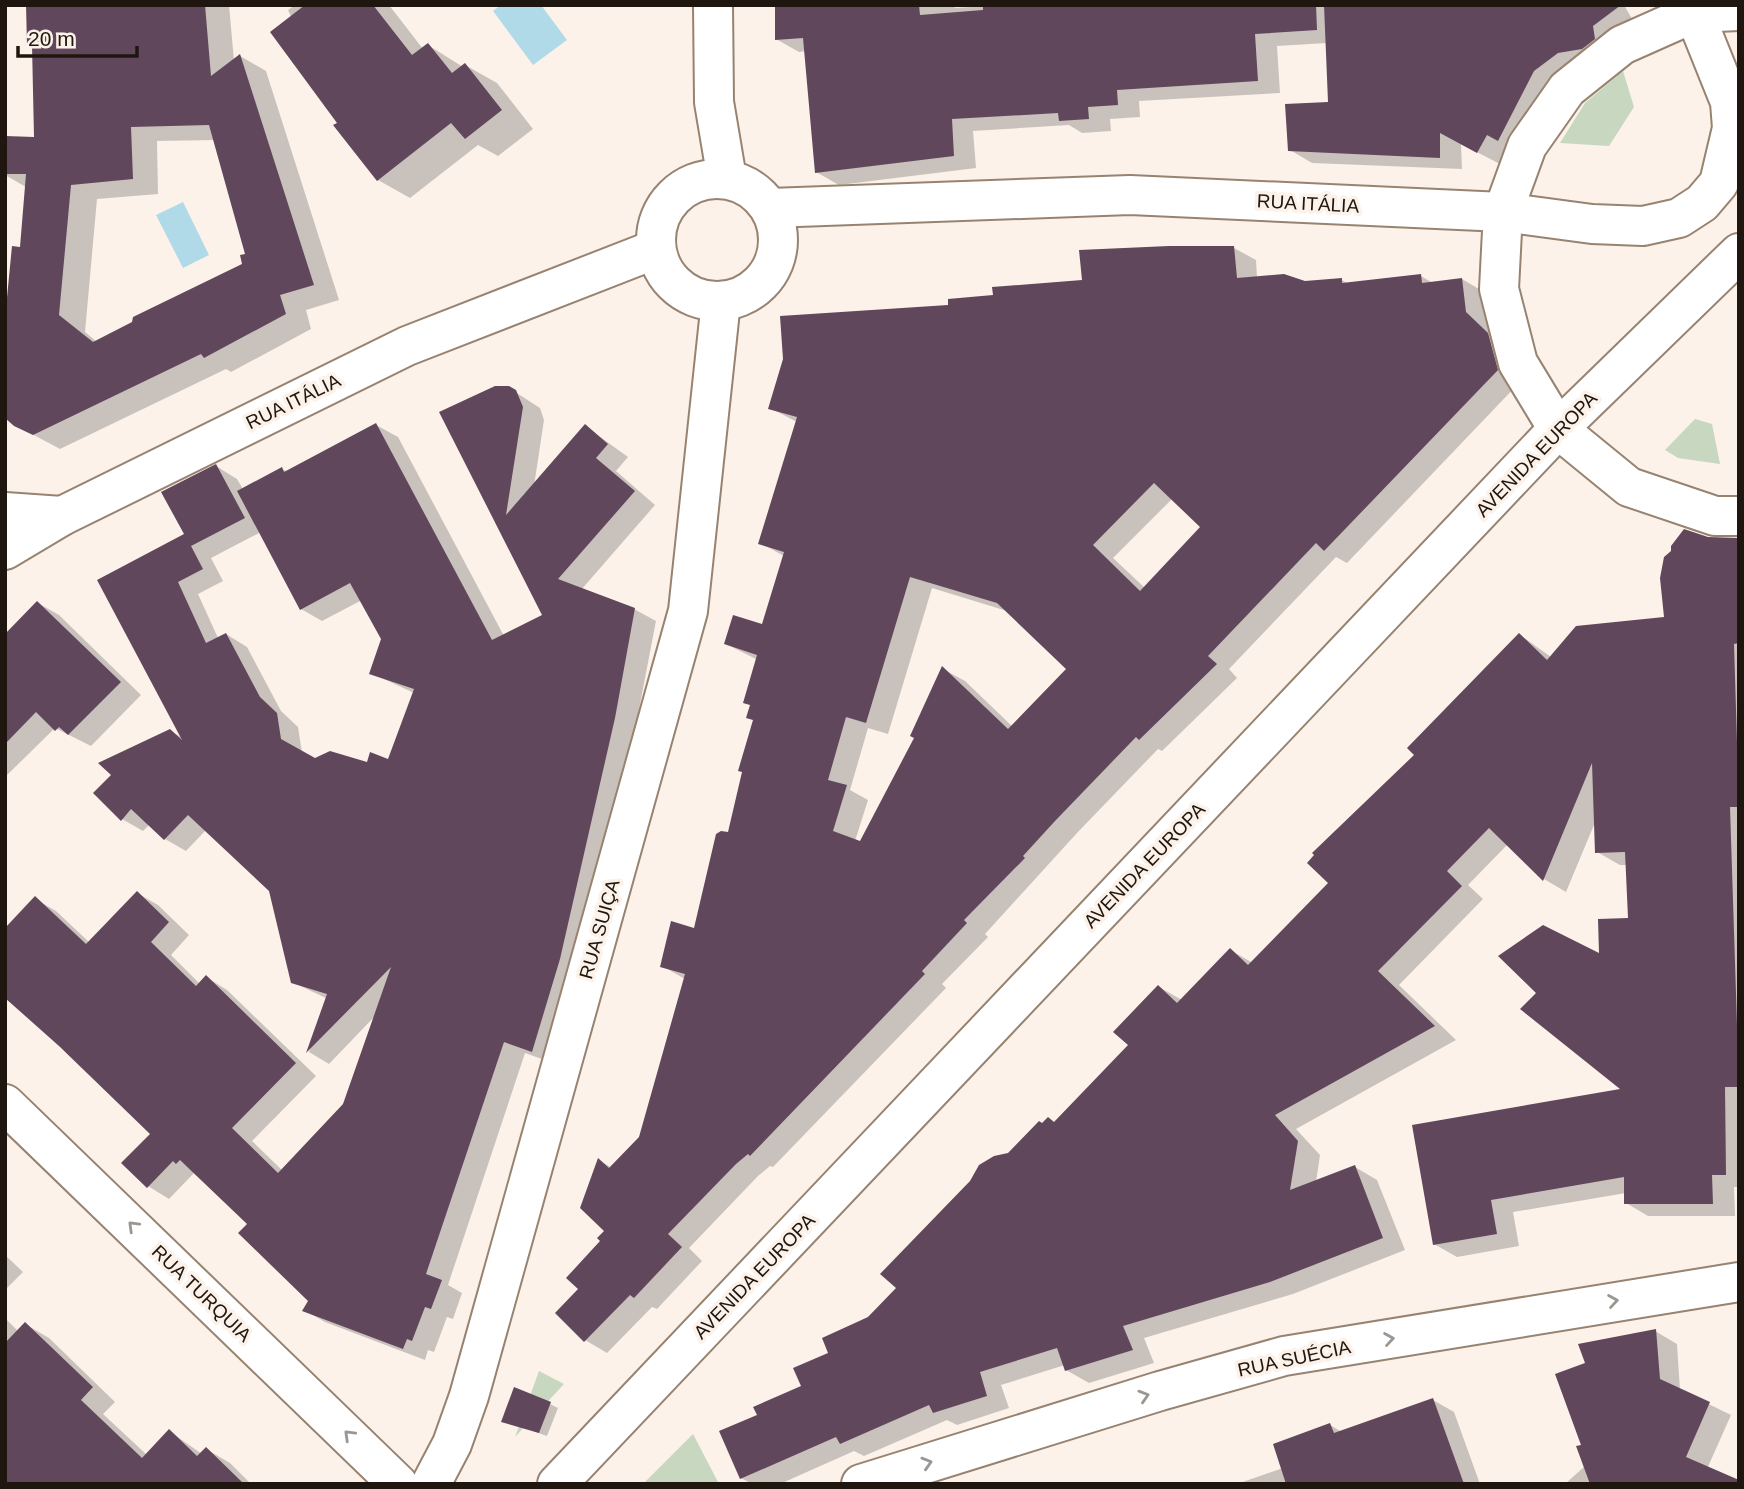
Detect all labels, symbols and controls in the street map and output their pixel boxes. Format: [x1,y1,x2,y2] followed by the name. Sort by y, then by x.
[18,14,136,58] scale bar
[28,27,75,50] text: 20 m
[1256,190,1360,217] street label: RUA ITÁLIA
[243,369,344,433] street label: RUA ITÁLIA
[1471,387,1601,521] street label: AVENIDA EUROPA
[1079,798,1209,932] street label: AVENIDA EUROPA
[575,877,624,981] street label: RUA SUIÇA
[689,1209,819,1343] street label: AVENIDA EUROPA
[128,1222,141,1235] one-way arrow
[148,1241,256,1346] street label: RUA TURQUIA
[1607,1294,1619,1309] one-way arrow
[1383,1332,1395,1347] one-way arrow
[1236,1336,1353,1381] street label: RUA SUÉCIA
[1137,1390,1149,1404] one-way arrow
[345,1431,358,1444] one-way arrow
[920,1457,932,1472] one-way arrow

